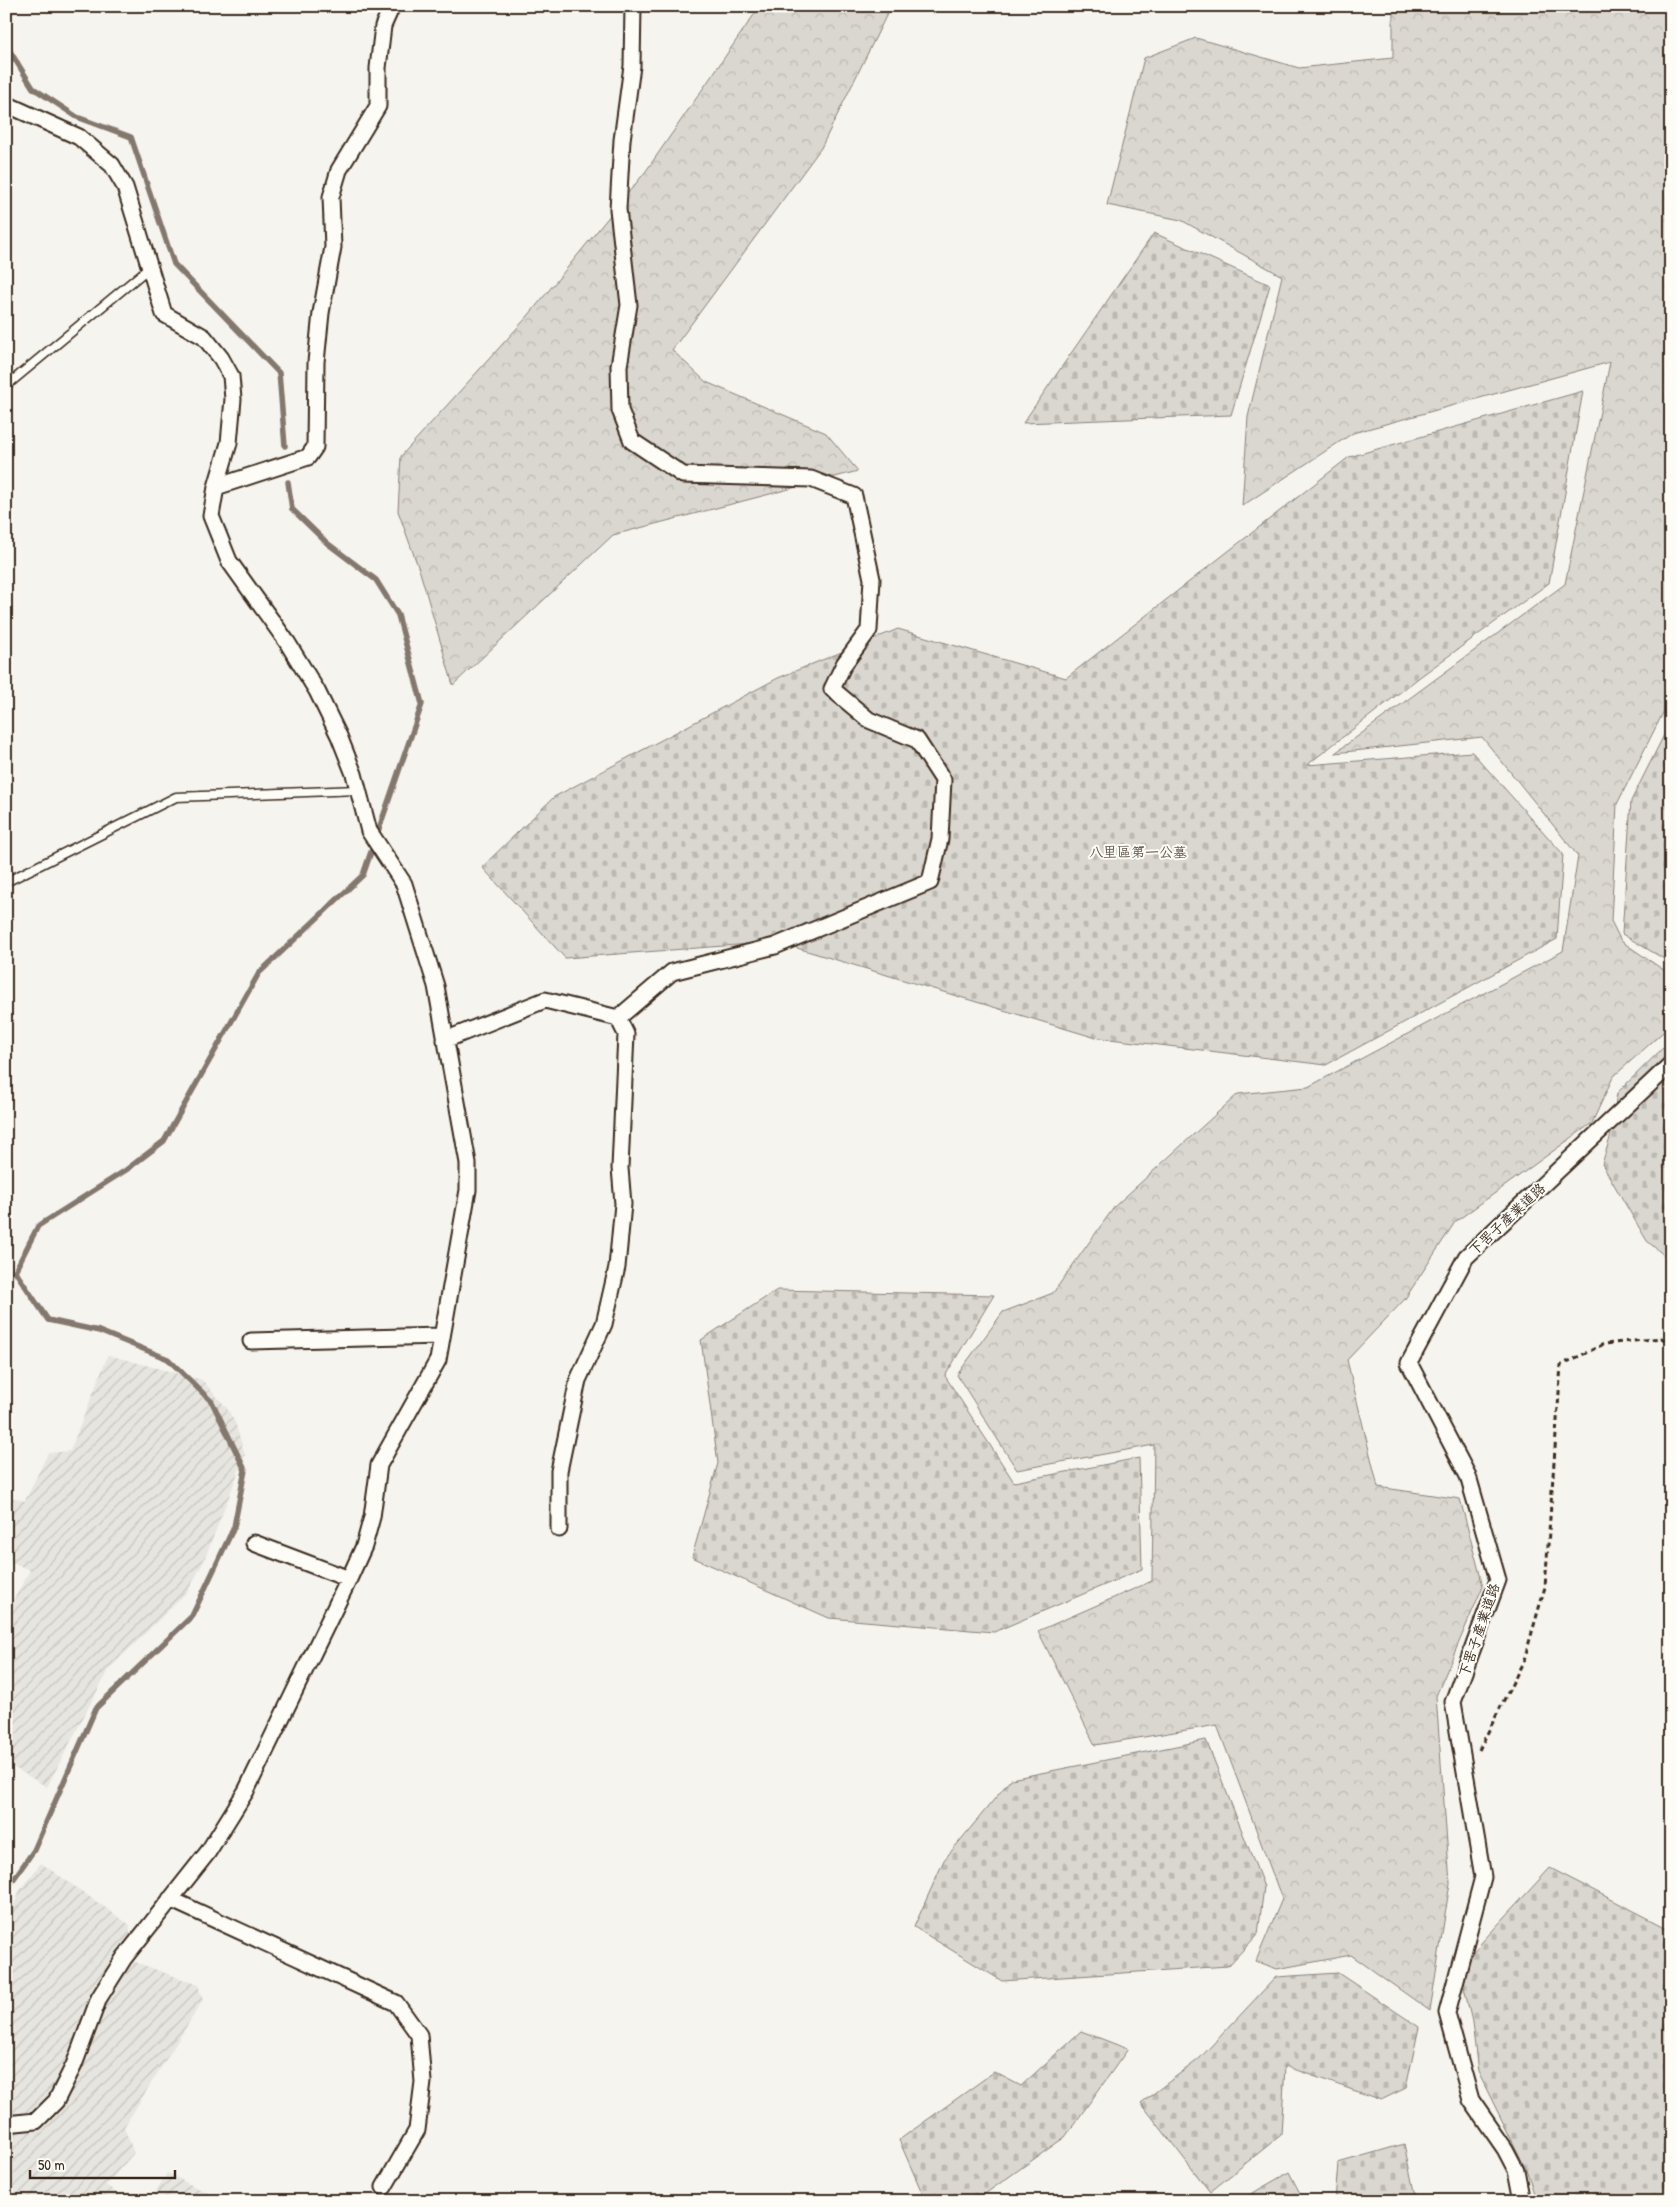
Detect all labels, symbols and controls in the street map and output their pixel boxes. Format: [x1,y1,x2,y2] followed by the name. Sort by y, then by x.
[1089,842,1187,861] park label: 八里區第一公墓
[1464,1178,1549,1259] street label: 下罟子產業道路
[1454,1580,1503,1679] street label: 下罟子產業道路
[30,2147,175,2179] scale bar
[38,2154,65,2175] text: 50 m

